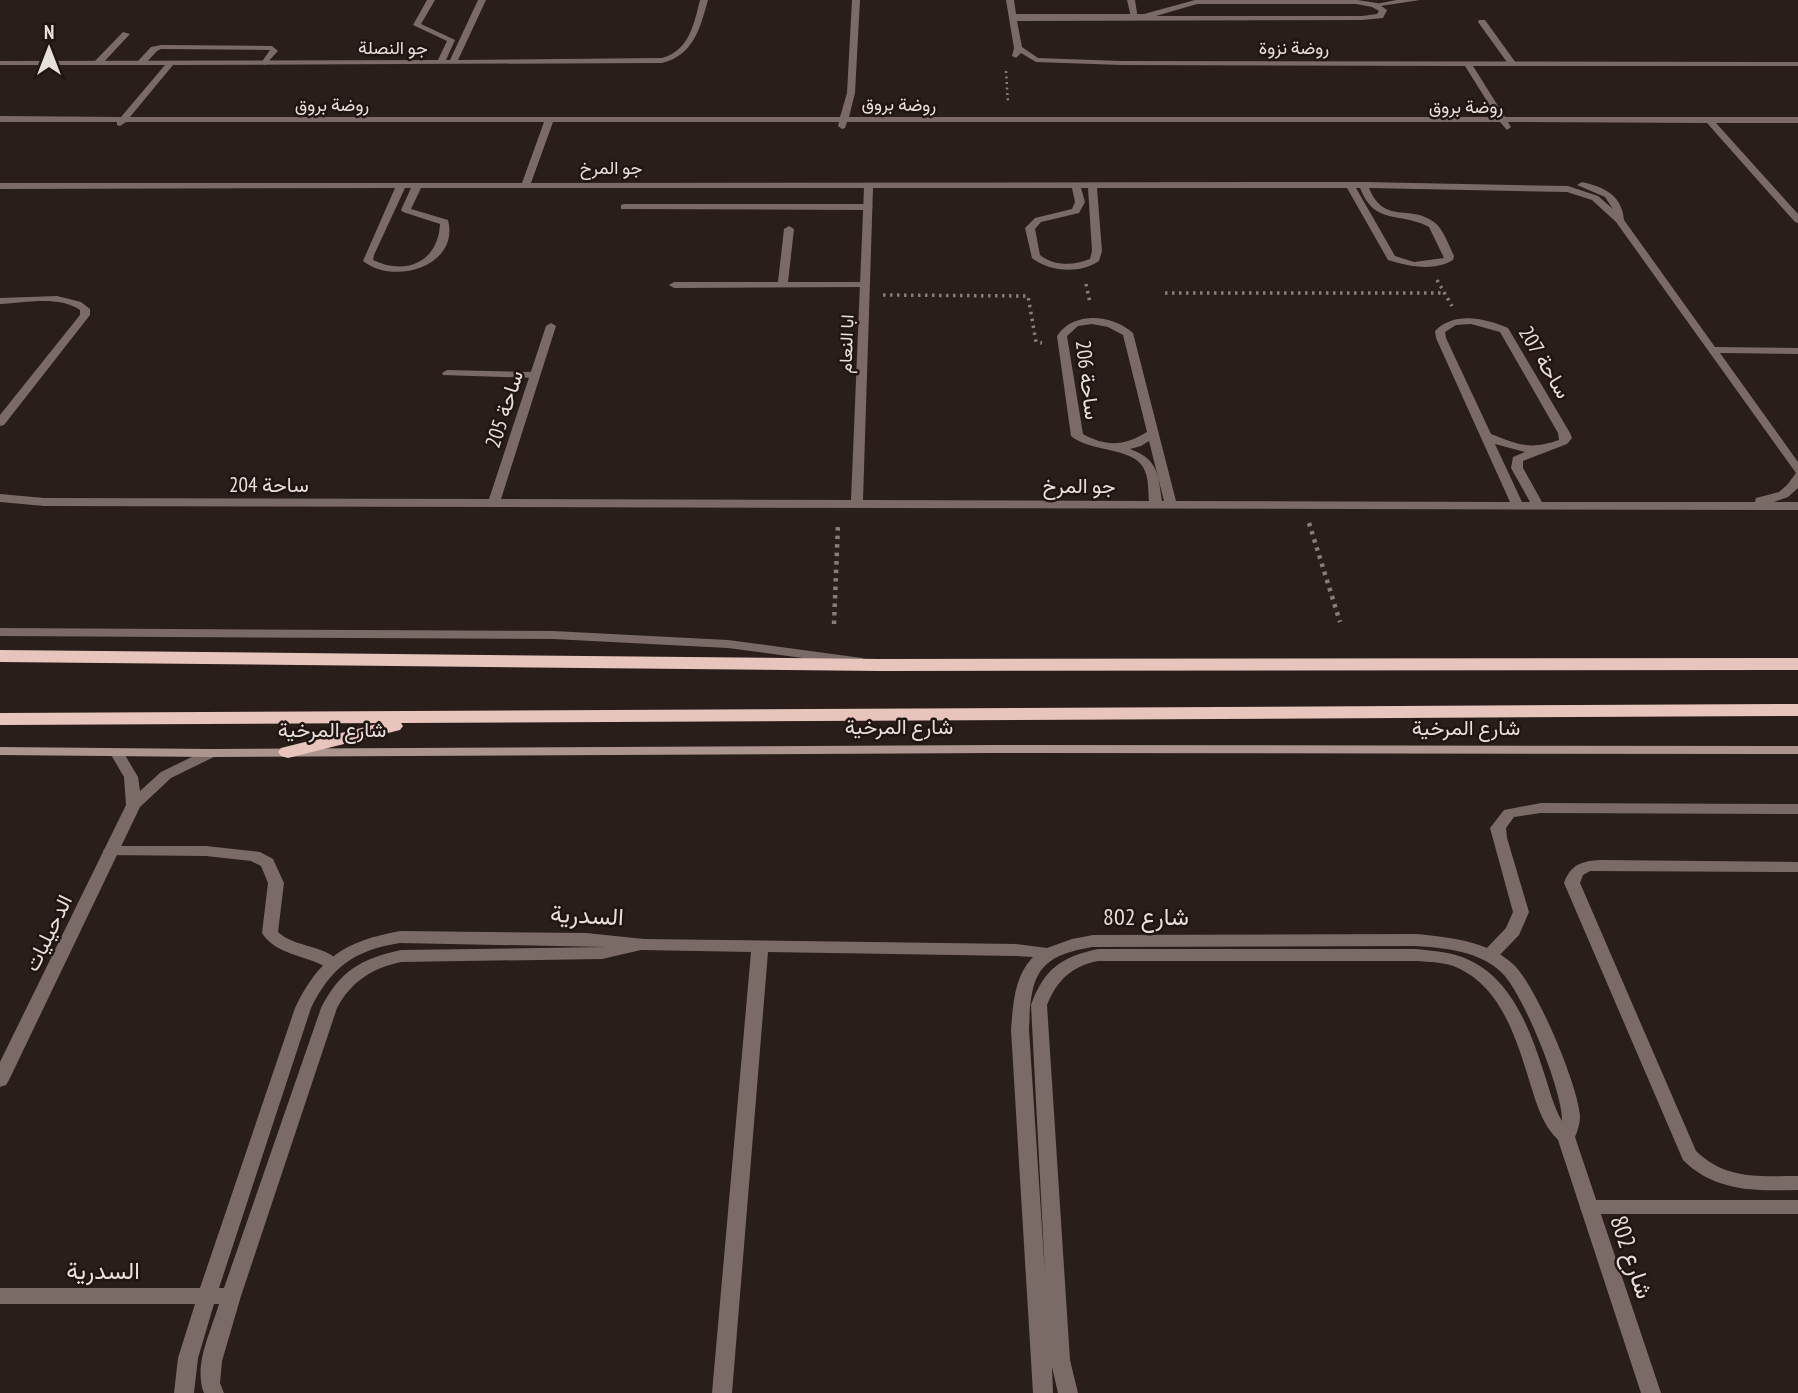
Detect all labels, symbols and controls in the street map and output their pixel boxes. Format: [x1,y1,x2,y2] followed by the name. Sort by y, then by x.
[14,14,84,84] north arrow
[44,20,54,44] text: N
[358,36,428,59] street label: جو النصلة
[1259,36,1329,59] street label: روضة نزوة
[862,92,936,116] street label: روضة بروق
[295,93,369,116] street label: روضة بروق
[1429,95,1503,118] street label: روضة بروق
[580,156,642,180] street label: جو المرخ
[833,314,860,374] street label: ابا النعام
[1513,321,1577,403] street label: ساحة 207
[1070,339,1106,421] street label: ساحة 206
[479,367,529,451] street label: ساحة 205
[229,471,309,498] street label: ساحة 204
[1043,472,1115,500] street label: جو المرخ
[845,713,953,741] street label: شارع المرخية
[1412,714,1520,742] street label: شارع المرخية
[278,716,386,744] street label: شارع المرخية
[18,890,78,976] street label: الدحيليات
[549,898,625,932] street label: السدرية
[1103,901,1189,933] street label: شارع 802
[1602,1211,1661,1303] street label: شارع 802
[66,1255,140,1286] street label: السدرية

